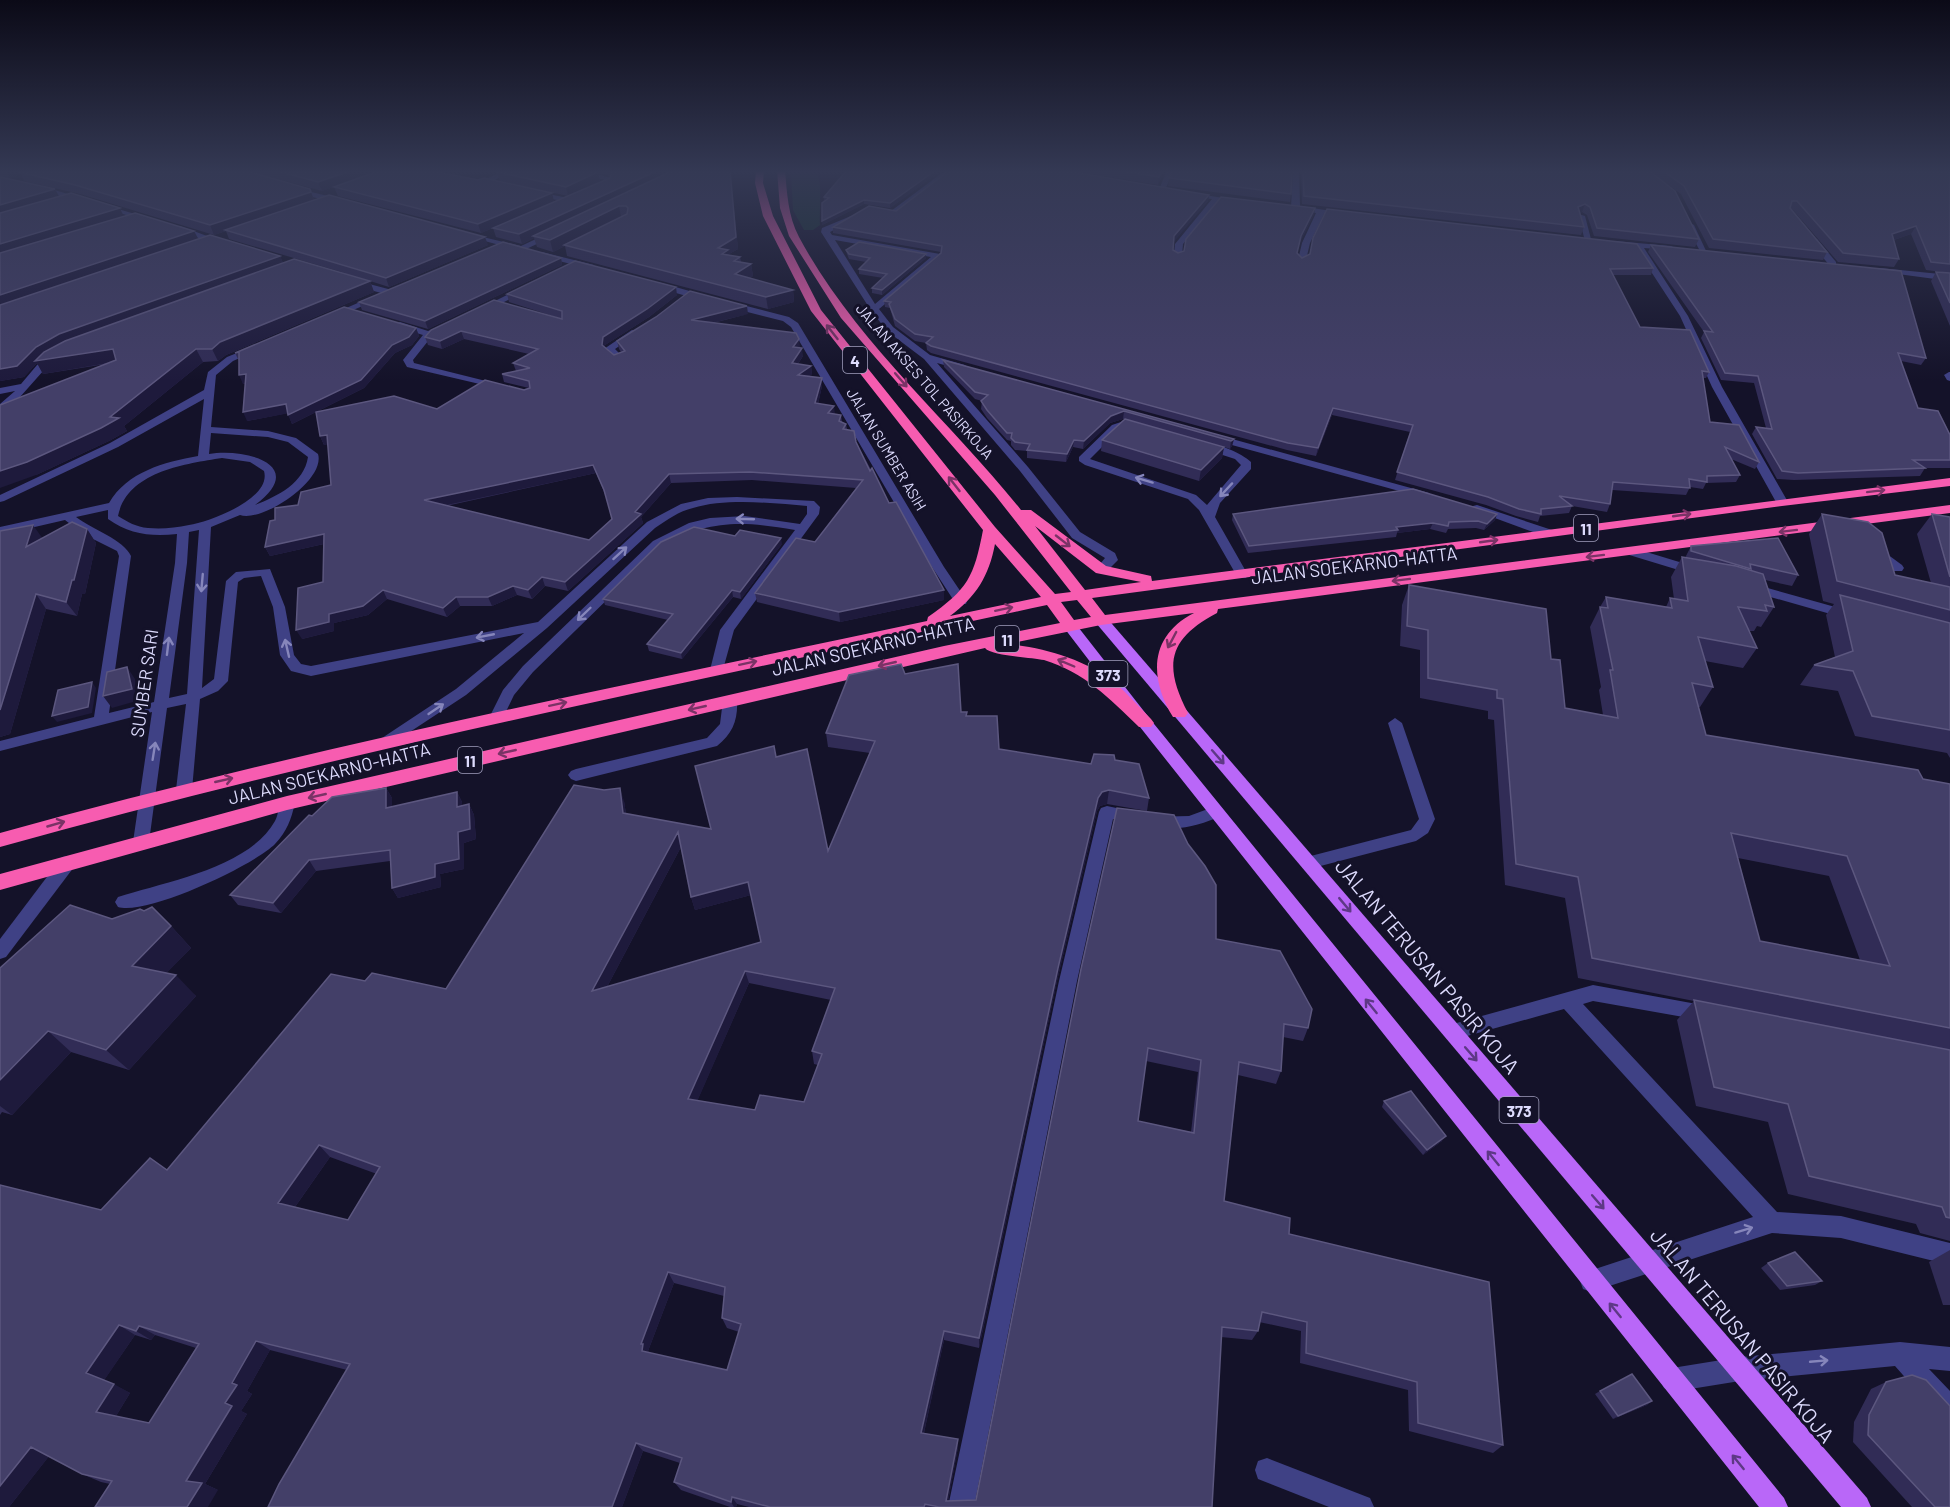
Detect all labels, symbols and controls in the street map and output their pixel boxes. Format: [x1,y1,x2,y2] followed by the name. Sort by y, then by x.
[852,299,998,463] street label: JALAN AKSES TOL PASIRKOJA
[826,324,839,340] one-way arrow
[843,347,867,373] road number: 4
[894,372,908,387] one-way arrow
[843,384,931,514] street label: JALAN SUMBER ASIH
[1135,474,1154,485] one-way arrow
[947,476,960,492] one-way arrow
[1219,482,1233,497] one-way arrow
[1865,485,1885,496] one-way arrow
[1672,510,1691,521] one-way arrow
[735,514,755,525] one-way arrow
[1574,515,1598,541] road number: 11
[1778,525,1798,536] one-way arrow
[1054,535,1070,548] one-way arrow
[1478,536,1498,547] one-way arrow
[1250,541,1458,589] street label: JALAN SOEKARNO-HATTA
[612,546,627,560] one-way arrow
[1585,550,1605,561] one-way arrow
[197,572,208,592] one-way arrow
[1392,575,1411,586] one-way arrow
[994,603,1013,614] one-way arrow
[577,607,592,622] one-way arrow
[770,612,977,680] street label: JALAN SOEKARNO-HATTA
[995,626,1019,652] road number: 11
[126,628,162,738] street label: SUMBER SARI
[476,631,495,642] one-way arrow
[1166,631,1178,648] one-way arrow
[163,637,174,656] one-way arrow
[280,638,292,657] one-way arrow
[739,657,758,669] one-way arrow
[1057,657,1076,668] one-way arrow
[877,659,896,671] one-way arrow
[1088,661,1128,687] road number: 373
[548,698,567,710] one-way arrow
[687,702,706,714] one-way arrow
[427,703,444,715] one-way arrow
[226,737,432,809] street label: JALAN SOEKARNO-HATTA
[148,742,159,762] one-way arrow
[497,746,516,758] one-way arrow
[458,747,482,773] road number: 11
[1211,749,1224,765] one-way arrow
[214,774,233,786] one-way arrow
[307,790,326,802] one-way arrow
[46,818,65,829] one-way arrow
[1331,854,1525,1079] street label: JALAN TERUSAN PASIR KOJA
[1338,897,1351,913] one-way arrow
[1365,998,1378,1014] one-way arrow
[1464,1046,1478,1061] one-way arrow
[1500,1097,1538,1123] road number: 373
[1486,1151,1500,1166] one-way arrow
[1591,1194,1605,1209] one-way arrow
[1646,1223,1840,1448] street label: JALAN TERUSAN PASIR KOJA
[1734,1224,1753,1235] one-way arrow
[1608,1303,1622,1318] one-way arrow
[1809,1355,1829,1366] one-way arrow
[1731,1454,1744,1470] one-way arrow

